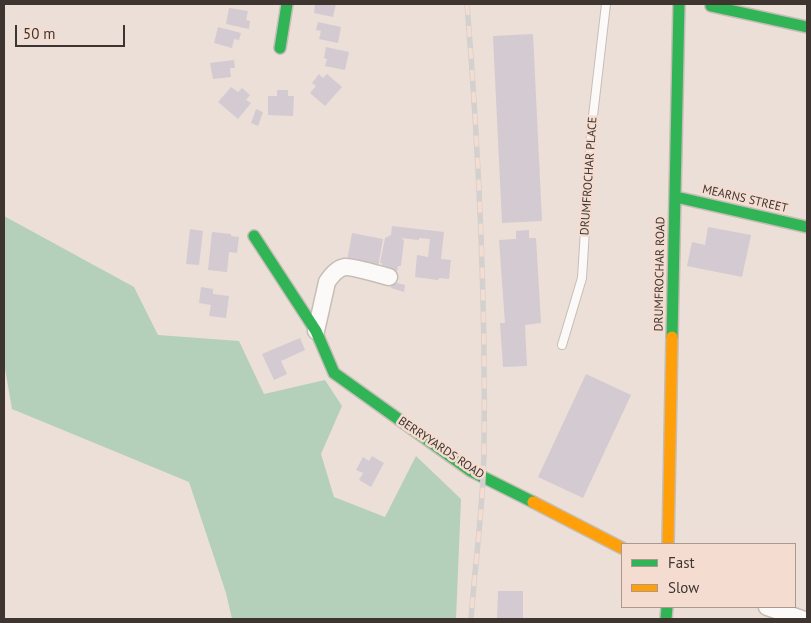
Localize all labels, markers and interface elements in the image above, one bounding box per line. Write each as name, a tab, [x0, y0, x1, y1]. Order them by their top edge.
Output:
scale bar	[18, 15, 128, 47]
text: 50 m	[23, 24, 56, 43]
street label: DRUMFROCHAR PLACE	[578, 116, 600, 236]
street label: MEARNS STREET	[701, 182, 789, 216]
street label: DRUMFROCHAR ROAD	[652, 216, 668, 332]
street label: BERRYYARDS ROAD	[395, 414, 487, 482]
legend	[621, 543, 796, 608]
text: Fast	[668, 553, 695, 572]
text: Slow	[668, 578, 699, 597]

